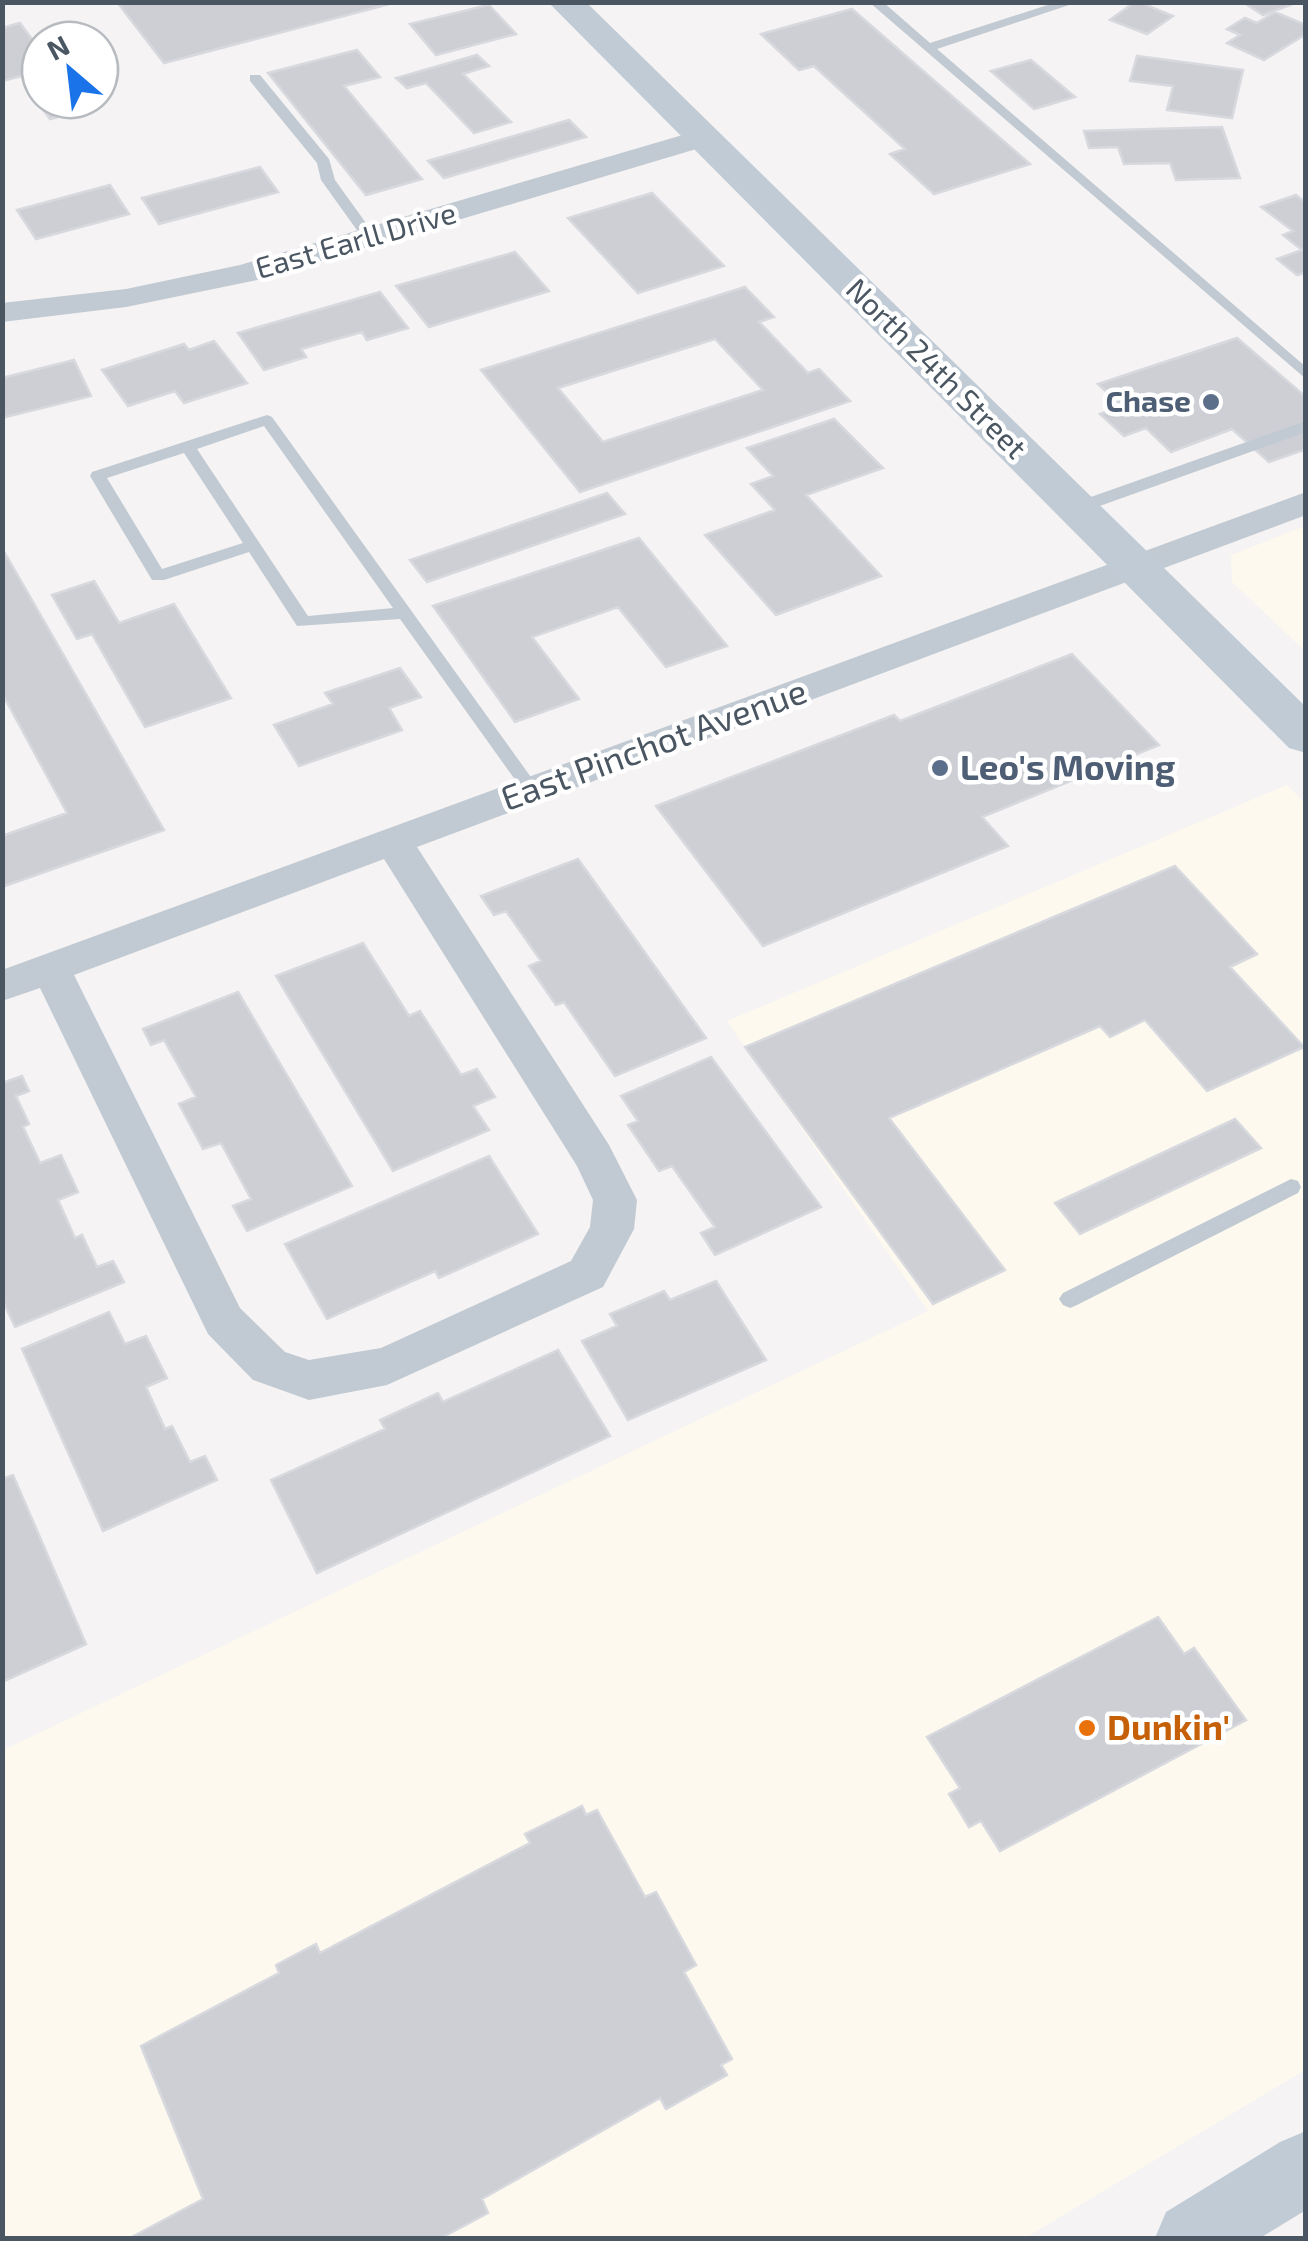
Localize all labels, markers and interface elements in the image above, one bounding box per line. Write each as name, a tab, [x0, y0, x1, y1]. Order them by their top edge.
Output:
north arrow	[20, 20, 120, 120]
text: N	[41, 27, 75, 67]
street label: East Earll Drive	[251, 193, 460, 285]
street label: North 24th Street	[840, 270, 1035, 465]
place label: Chase	[1105, 382, 1191, 418]
marker: Chase	[1200, 391, 1222, 413]
street label: East Pinchot Avenue	[495, 668, 812, 818]
place label: Leo's Moving	[960, 745, 1175, 787]
marker: Leo's Moving	[929, 757, 951, 779]
place label: Dunkin'	[1107, 1705, 1230, 1747]
marker: Dunkin'	[1076, 1717, 1098, 1739]

